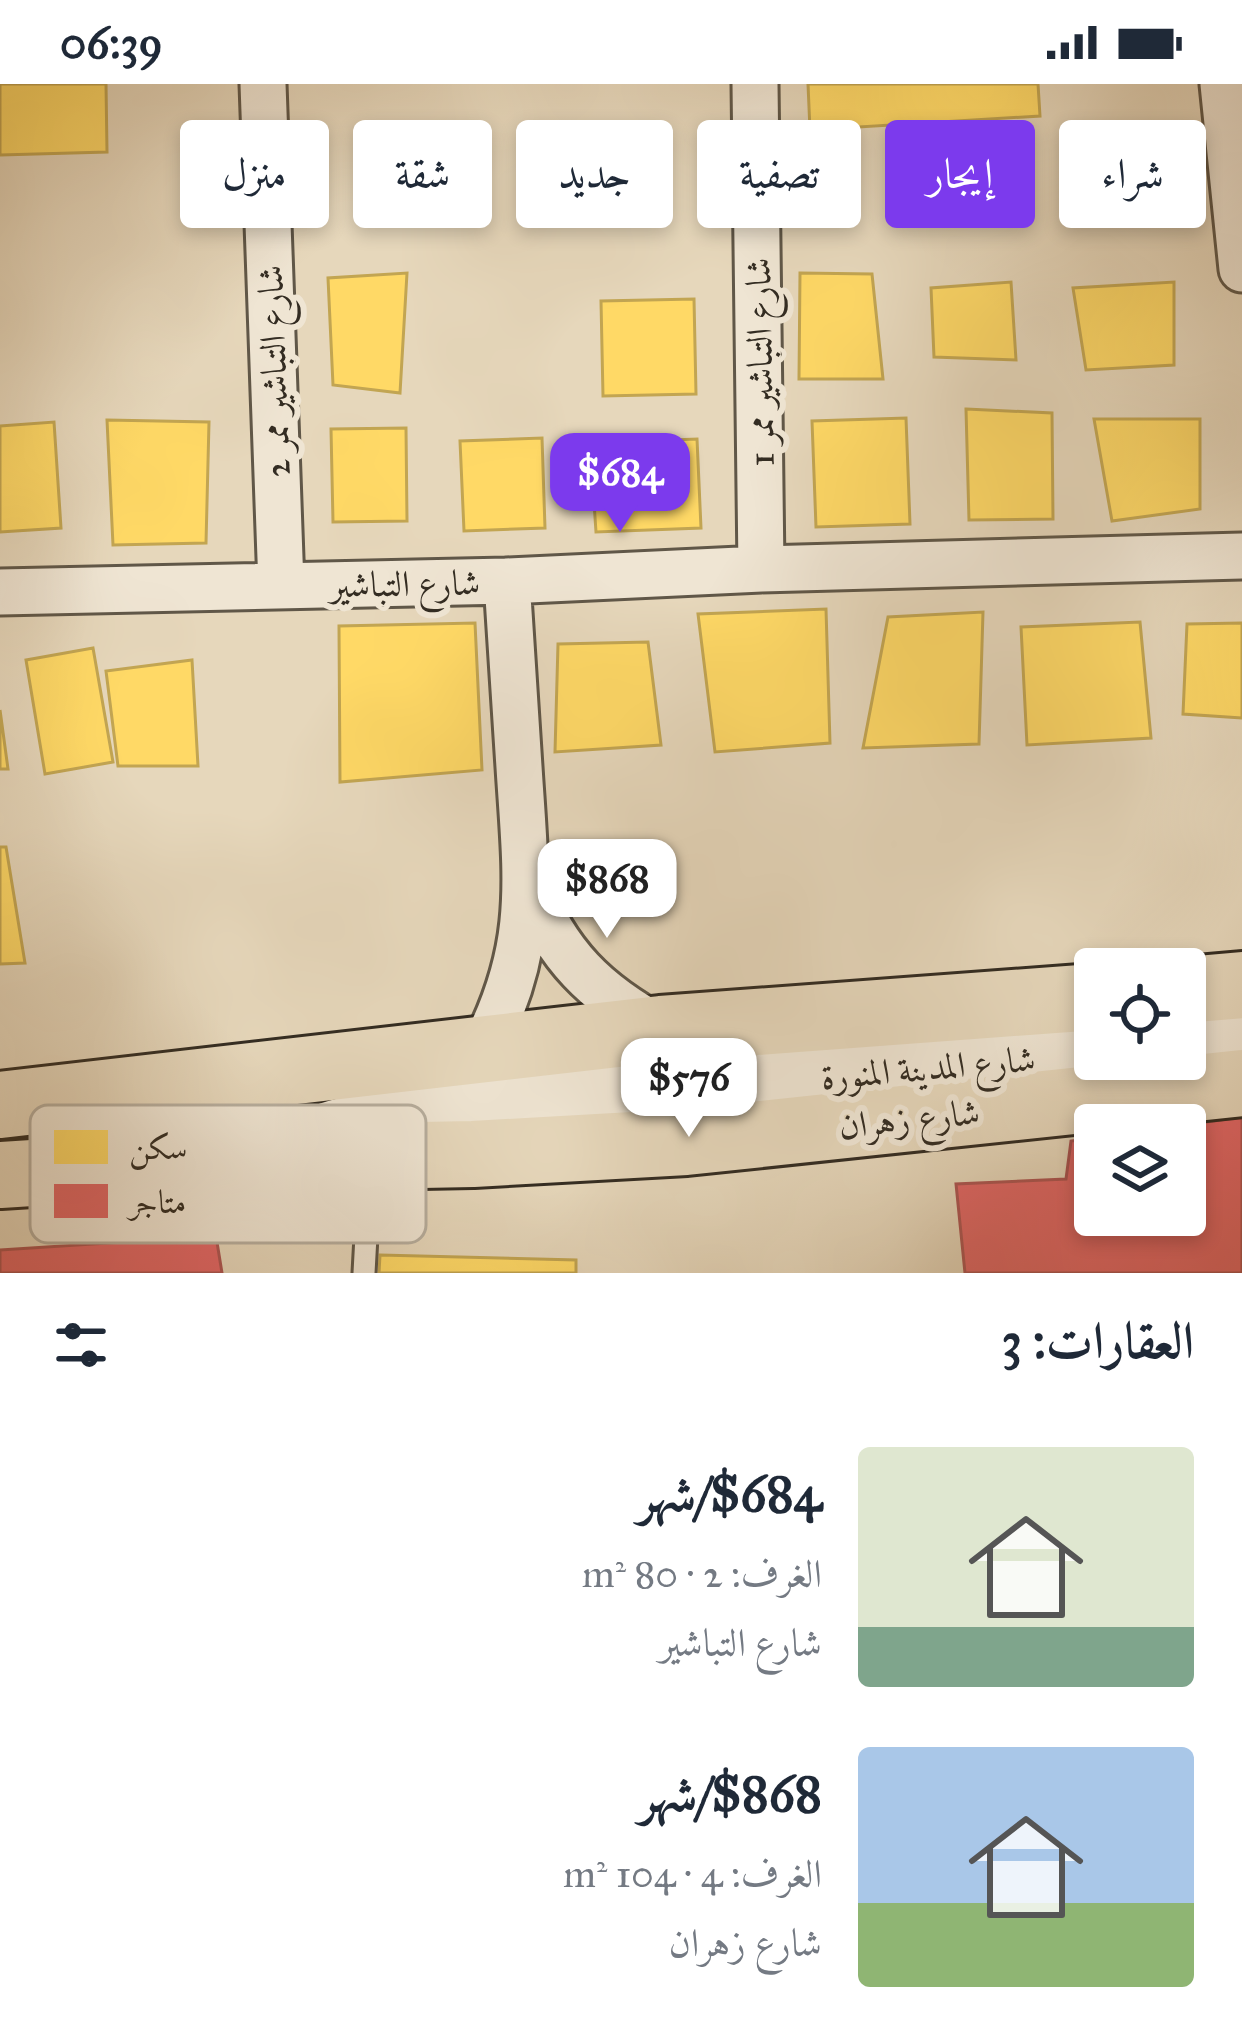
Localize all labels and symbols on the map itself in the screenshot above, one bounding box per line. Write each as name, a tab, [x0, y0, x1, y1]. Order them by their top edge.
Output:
street label: شارع التباشير ممر 1	[736, 257, 792, 467]
street label: شارع التباشير ممر 2	[248, 264, 308, 478]
pin: $684	[549, 433, 691, 535]
street label: شارع التباشير	[325, 561, 481, 615]
pin: $868	[536, 839, 678, 941]
street label: شارع المدينة المنورة	[819, 1037, 1038, 1107]
pin: $576	[618, 1038, 760, 1140]
street label: شارع زهران	[836, 1090, 983, 1156]
legend	[30, 1105, 426, 1243]
text: سكن	[129, 1128, 187, 1170]
text: متاجر	[126, 1182, 186, 1222]

